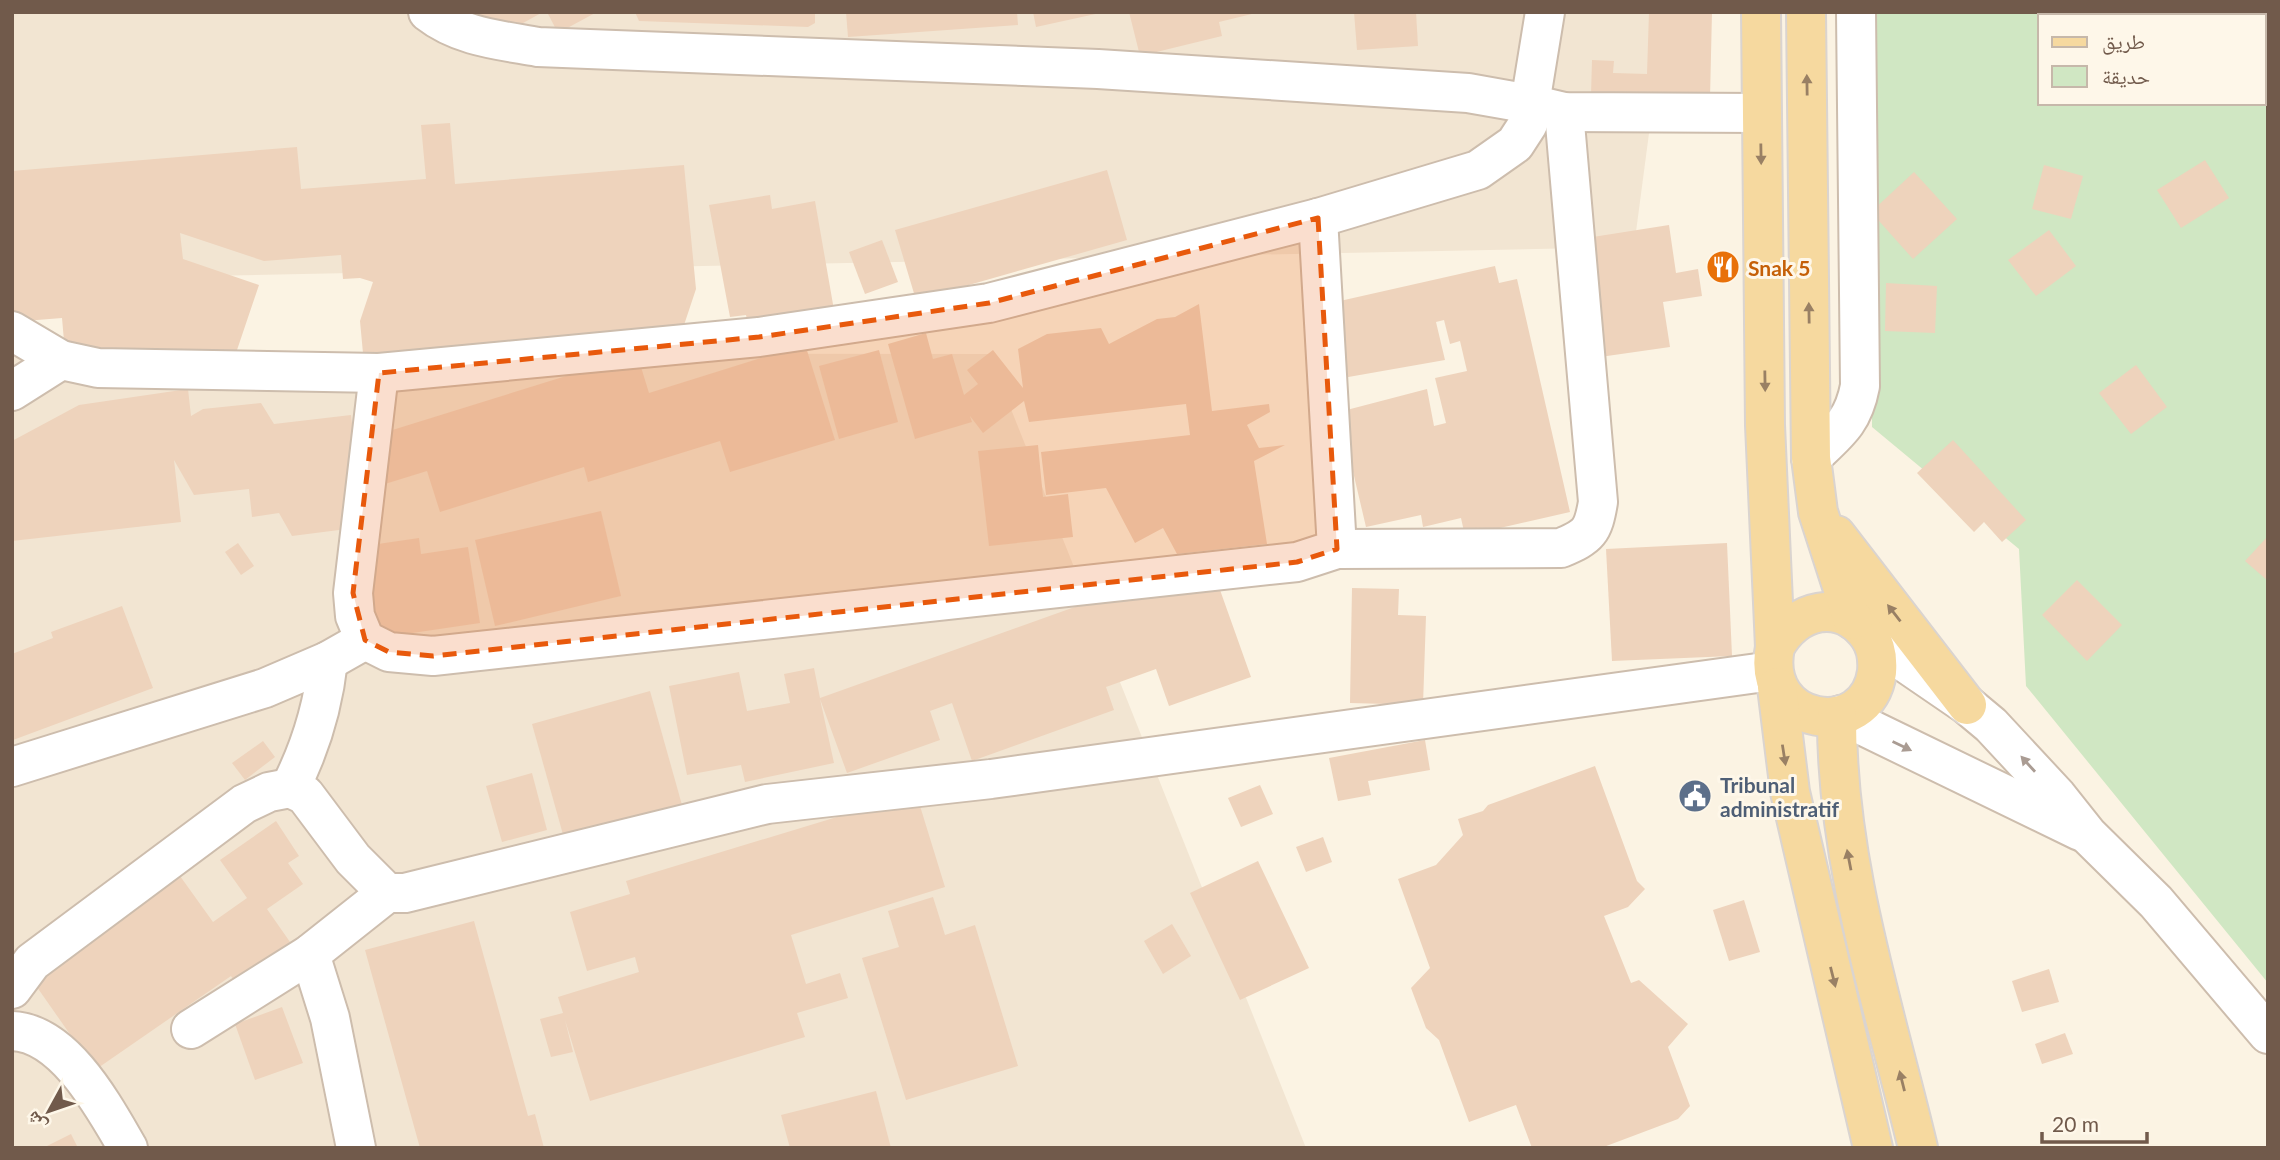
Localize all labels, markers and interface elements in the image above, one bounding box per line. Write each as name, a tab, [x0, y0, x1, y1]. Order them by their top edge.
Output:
legend	[2038, 14, 2266, 105]
text: طريق	[2102, 28, 2145, 55]
text: حديقة	[2102, 63, 2150, 88]
one-way arrow	[1801, 74, 1813, 96]
one-way arrow	[1755, 143, 1767, 165]
restaurant icon: Snak 5	[1704, 248, 1742, 286]
place label: Snak 5	[1748, 255, 1810, 280]
one-way arrow	[1803, 302, 1815, 324]
one-way arrow	[1759, 371, 1770, 393]
one-way arrow	[1888, 604, 1902, 622]
one-way arrow	[1892, 741, 1912, 752]
one-way arrow	[1779, 744, 1790, 766]
one-way arrow	[2020, 755, 2036, 773]
place label: Tribunal administratif	[1720, 772, 1839, 821]
public building icon: Tribunal administratif	[1676, 777, 1714, 815]
one-way arrow	[1843, 849, 1854, 871]
one-way arrow	[1828, 966, 1839, 988]
one-way arrow	[1896, 1070, 1907, 1092]
north arrow	[14, 1076, 84, 1146]
scale bar	[2042, 1100, 2147, 1144]
text: ش	[20, 1106, 52, 1137]
text: 20 m	[2052, 1111, 2099, 1136]

